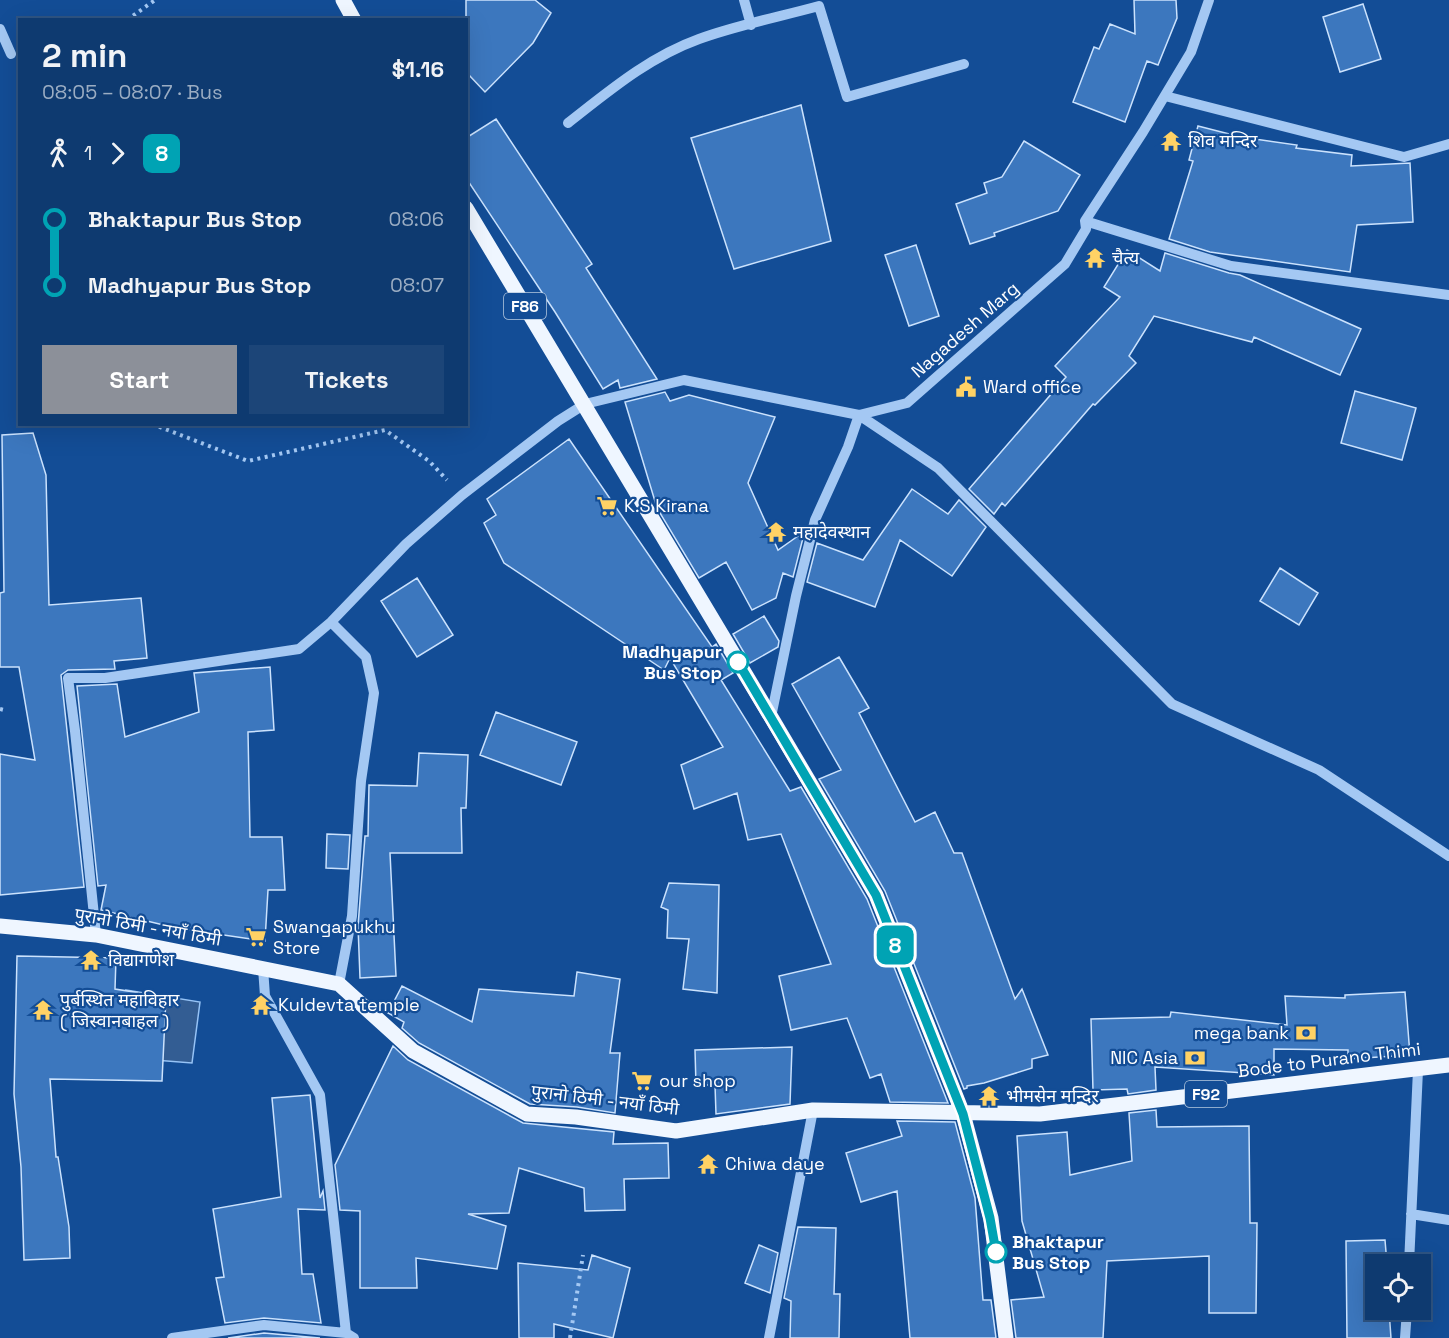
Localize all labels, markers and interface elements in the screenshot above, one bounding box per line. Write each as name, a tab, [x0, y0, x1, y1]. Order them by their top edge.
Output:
text: 2 min	[42, 35, 127, 77]
text: $1.16	[392, 55, 444, 83]
text: 08:05 – 08:07 · Bus	[42, 79, 223, 105]
temple icon: शिव मन्दिर	[1159, 129, 1183, 153]
place label: शिव मन्दिर	[1188, 129, 1258, 152]
icon: walk	[42, 137, 75, 170]
icon: forward	[101, 137, 134, 170]
text: 1	[84, 140, 92, 166]
text: 8	[155, 140, 168, 167]
text: Bhaktapur Bus Stop	[88, 205, 302, 233]
text: 08:06	[389, 206, 444, 232]
temple icon: चैत्य	[1083, 246, 1107, 270]
place label: चैत्य	[1112, 246, 1140, 269]
text: Madhyapur Bus Stop	[88, 271, 311, 299]
text: 08:07	[390, 272, 444, 298]
street label: Nagadesh Marg	[906, 277, 1023, 383]
road number: F86	[504, 293, 546, 319]
button: Start	[42, 345, 237, 414]
button: Tickets	[249, 345, 444, 414]
public building icon: Ward office	[954, 375, 978, 399]
place label: Ward office	[983, 375, 1082, 398]
supermarket icon: K.S Kirana	[595, 494, 619, 518]
place label: K.S Kirana	[624, 494, 709, 517]
temple icon: महादेवस्थान	[764, 520, 788, 544]
place label: महादेवस्थान	[793, 520, 871, 543]
place label: Madhyapur Bus Stop	[622, 640, 722, 684]
marker: Madhyapur Bus Stop	[727, 651, 749, 673]
street label: पुरानो ठिमी - नयाँ ठिमी	[73, 902, 224, 952]
place label: Swangapukhu Store	[273, 915, 396, 959]
supermarket icon: Swangapukhu Store	[244, 925, 268, 949]
line badge: 8	[876, 926, 914, 964]
text: 8	[889, 932, 901, 959]
temple icon: विद्यागणेश	[79, 948, 103, 972]
place label: विद्यागणेश	[108, 948, 175, 971]
place label: पुर्बस्थित महाविहार ( जिस्वानबाहल )	[60, 988, 180, 1032]
temple icon: Kuldevta temple	[249, 993, 273, 1017]
place label: Kuldevta temple	[278, 993, 420, 1016]
temple icon: पुर्बस्थित महाविहार ( जिस्वानबाहल )	[31, 998, 55, 1022]
place label: mega bank	[1194, 1021, 1289, 1044]
bank icon: mega bank	[1294, 1021, 1318, 1045]
street label: Bode to Purano Thimi	[1236, 1037, 1422, 1082]
place label: NIC Asia	[1110, 1046, 1178, 1069]
bank icon: NIC Asia	[1183, 1046, 1207, 1070]
supermarket icon: our shop	[630, 1069, 654, 1093]
place label: our shop	[659, 1069, 736, 1092]
street label: पुरानो ठिमी - नयाँ ठिमी	[530, 1079, 681, 1121]
road number: F92	[1185, 1081, 1227, 1107]
temple icon: भीमसेन मन्दिर	[977, 1084, 1001, 1108]
place label: भीमसेन मन्दिर	[1006, 1084, 1099, 1107]
temple icon: Chiwa daye	[696, 1152, 720, 1176]
place label: Chiwa daye	[725, 1152, 825, 1175]
place label: Bhaktapur Bus Stop	[1012, 1230, 1104, 1274]
marker: Bhaktapur Bus Stop	[985, 1241, 1007, 1263]
map controls	[1365, 1254, 1431, 1320]
button: locate	[1365, 1254, 1431, 1320]

